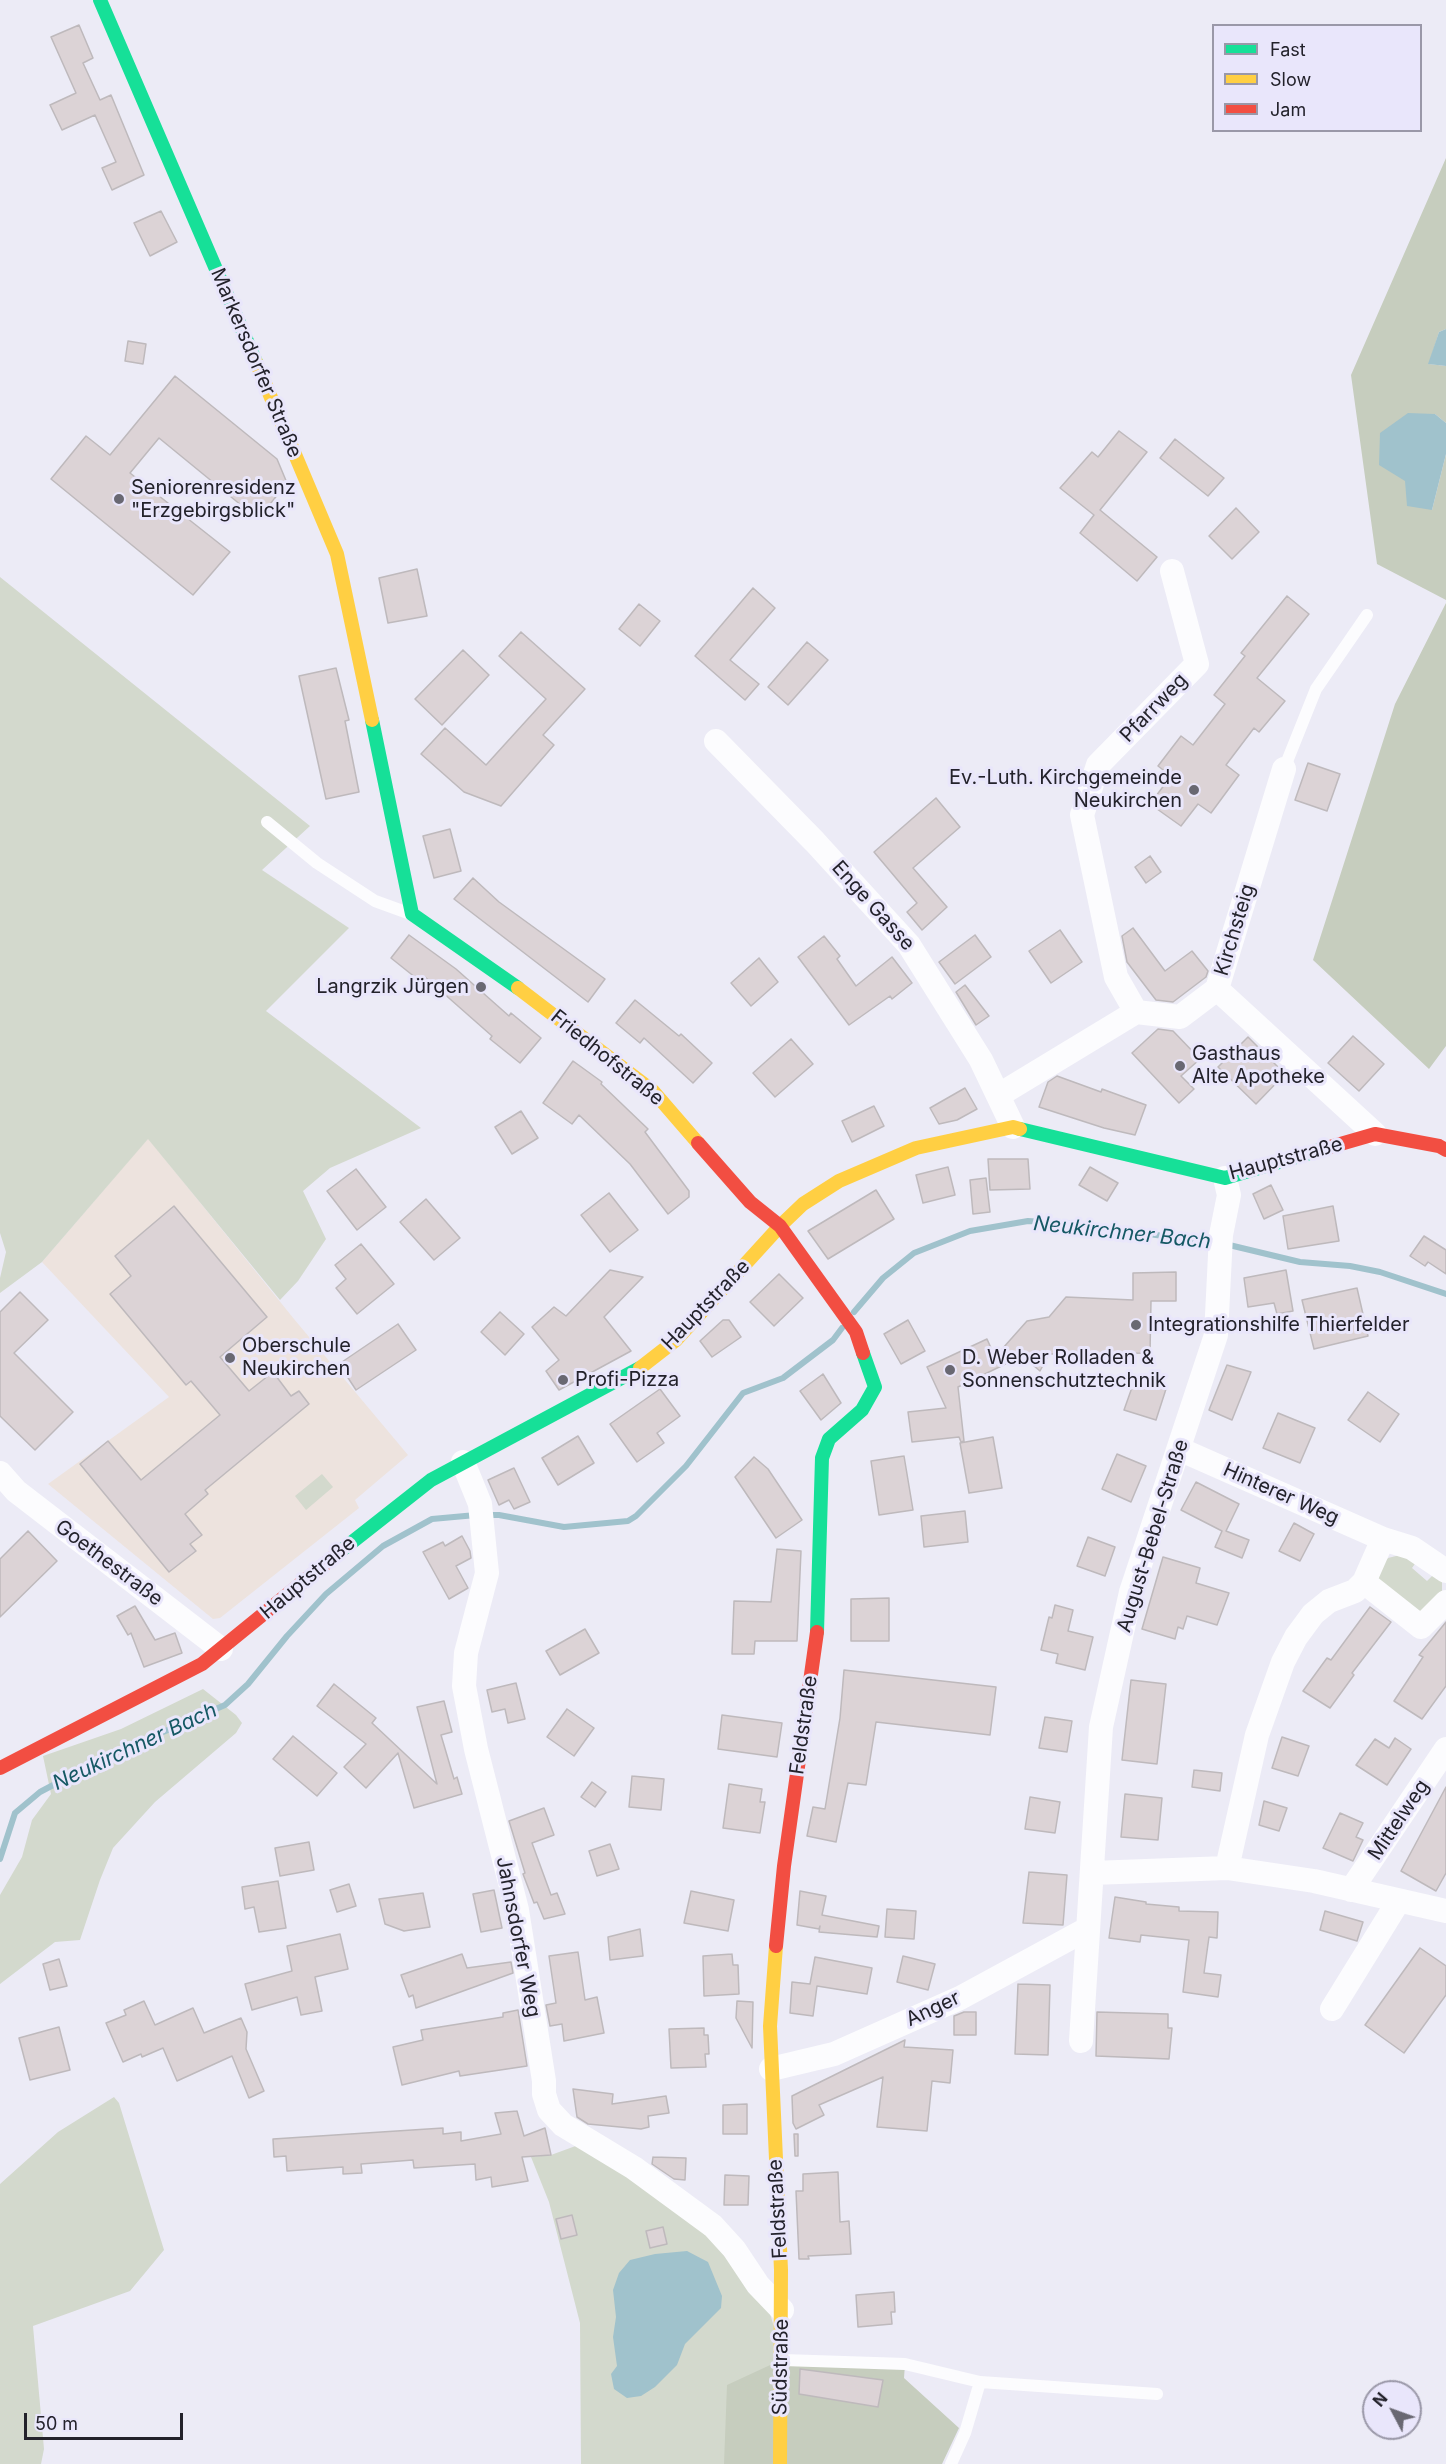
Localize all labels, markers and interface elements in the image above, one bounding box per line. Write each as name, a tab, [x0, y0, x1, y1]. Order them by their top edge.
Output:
legend	[1212, 24, 1422, 132]
text: Fast	[1270, 39, 1306, 60]
text: Slow	[1270, 69, 1311, 90]
text: Jam	[1270, 99, 1306, 120]
street label: Markersdorfer Straße	[205, 265, 307, 461]
place label: Seniorenresidenz "Erzgebirgsblick"	[131, 476, 296, 523]
marker: Seniorenresidenz "Erzgebirgsblick"	[112, 492, 126, 506]
street label: Pfarrweg	[1115, 669, 1193, 747]
place label: Ev.-Luth. Kirchgemeinde Neukirchen	[949, 766, 1182, 813]
marker: Ev.-Luth. Kirchgemeinde Neukirchen	[1187, 783, 1201, 797]
street label: Enge Gasse	[827, 856, 919, 956]
street label: Kirchsteig	[1210, 881, 1260, 979]
place label: Langrzik Jürgen	[316, 975, 469, 999]
marker: Langrzik Jürgen	[474, 980, 488, 994]
street label: Friedhofstraße	[546, 1005, 668, 1111]
place label: Gasthaus Alte Apotheke	[1192, 1042, 1325, 1089]
marker: Gasthaus Alte Apotheke	[1173, 1059, 1187, 1073]
street label: Hauptstraße	[1227, 1132, 1345, 1186]
water label: Neukirchner Bach	[1032, 1211, 1212, 1255]
street label: Hauptstraße	[657, 1255, 755, 1355]
place label: Integrationshilfe Thierfelder	[1148, 1313, 1409, 1337]
marker: Integrationshilfe Thierfelder	[1129, 1318, 1143, 1332]
place label: Oberschule Neukirchen	[242, 1334, 351, 1381]
place label: D. Weber Rolladen & Sonnenschutztechnik	[962, 1346, 1166, 1393]
marker: Oberschule Neukirchen	[223, 1351, 237, 1365]
marker: D. Weber Rolladen & Sonnenschutztechnik	[943, 1363, 957, 1377]
place label: Profi-Pizza	[575, 1368, 679, 1392]
marker: Profi-Pizza	[556, 1373, 570, 1387]
street label: August-Bebel-Straße	[1112, 1437, 1194, 1635]
street label: Hinterer Weg	[1219, 1458, 1343, 1530]
street label: Goethestraße	[50, 1515, 168, 1611]
street label: Hauptstraße	[256, 1531, 360, 1625]
street label: Feldstraße	[785, 1674, 823, 1776]
water label: Neukirchner Bach	[49, 1698, 221, 1796]
street label: Mittelweg	[1363, 1775, 1435, 1865]
street label: Jahnsdorfer Weg	[491, 1855, 545, 2019]
street label: Anger	[902, 1986, 964, 2032]
street label: Feldstraße	[763, 2159, 793, 2259]
street label: Südstraße	[768, 2318, 794, 2416]
north arrow	[1362, 2380, 1422, 2440]
text: N	[1368, 2388, 1391, 2411]
scale bar	[27, 2401, 186, 2439]
text: 50 m	[35, 2413, 78, 2434]

